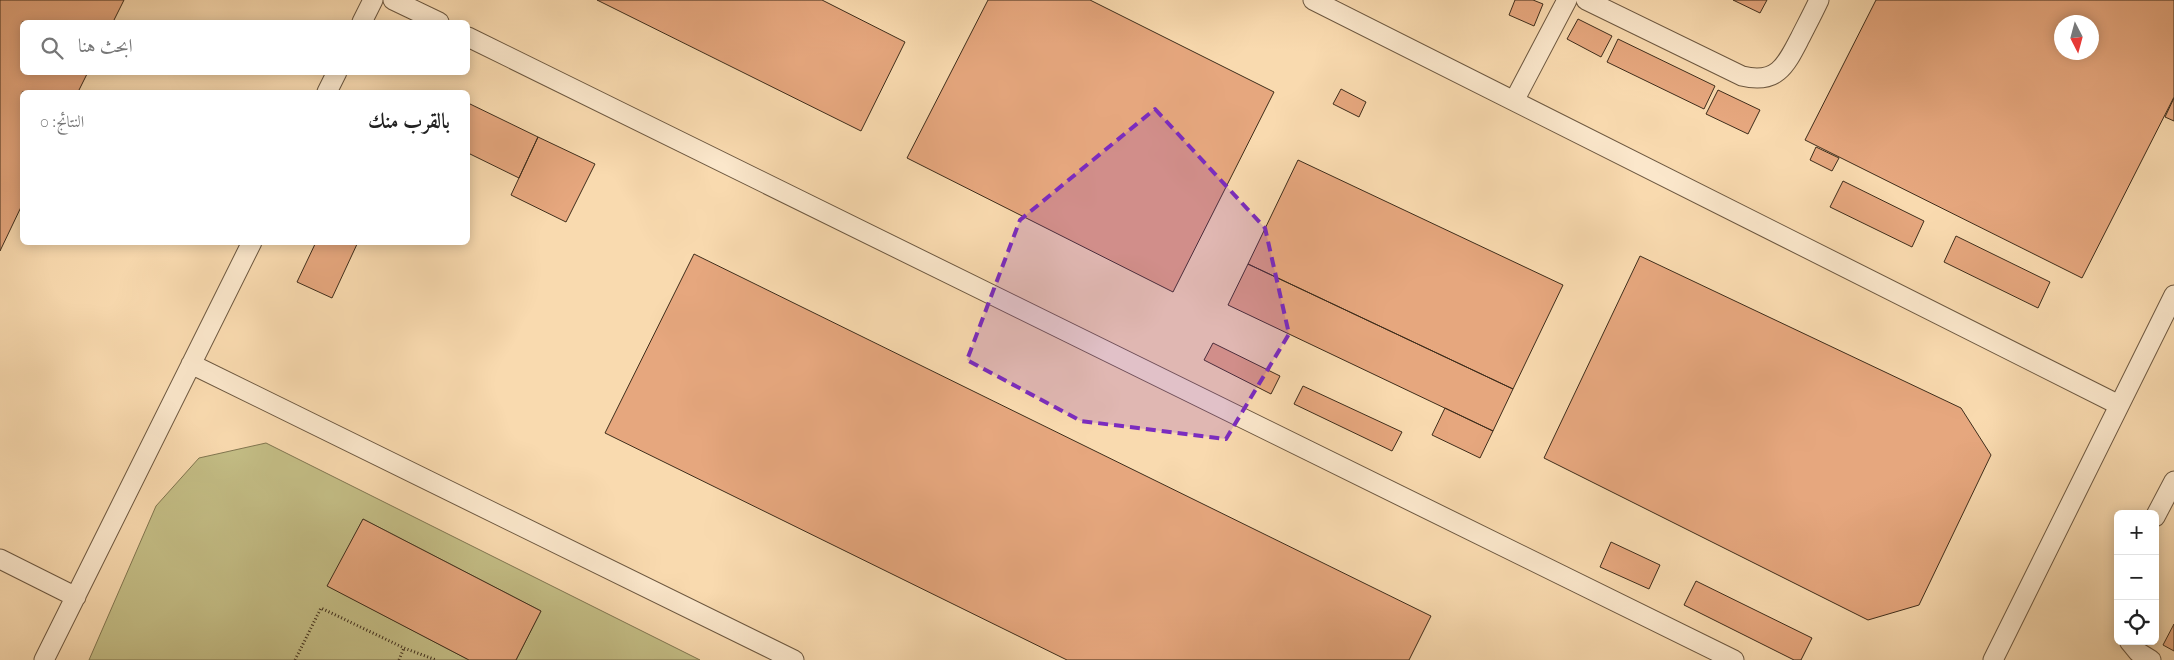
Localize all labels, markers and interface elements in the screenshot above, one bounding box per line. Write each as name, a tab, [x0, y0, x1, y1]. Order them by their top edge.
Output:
north arrow	[2054, 15, 2099, 60]
search box	[20, 20, 470, 75]
icon: search	[38, 34, 66, 62]
text: ابحث هنا	[78, 35, 133, 57]
text: بالقرب منك	[368, 109, 450, 133]
text: النتائج: 0	[40, 112, 84, 131]
map controls	[2114, 510, 2159, 645]
button: +	[2114, 510, 2159, 555]
button: −	[2114, 555, 2159, 600]
button: locate	[2114, 600, 2159, 645]

